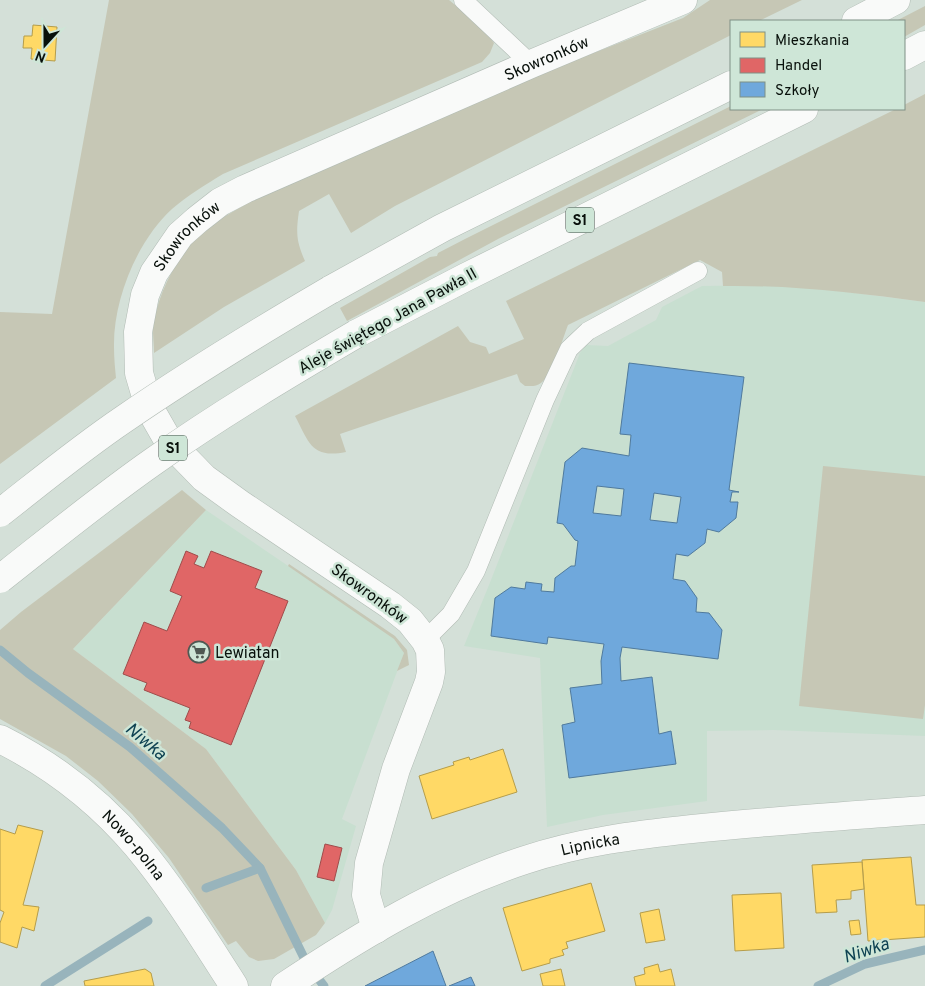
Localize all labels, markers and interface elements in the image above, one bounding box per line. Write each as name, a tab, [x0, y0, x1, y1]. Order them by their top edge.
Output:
north arrow	[20, 20, 70, 70]
legend	[730, 20, 905, 110]
text: Mieszkania	[775, 32, 849, 51]
street label: Skowronków	[502, 33, 592, 86]
text: N	[33, 46, 49, 65]
text: Handel	[775, 57, 822, 76]
text: Szkoły	[775, 82, 819, 101]
street label: Skowronków	[150, 198, 225, 276]
road number: S1	[566, 208, 594, 232]
street label: Aleje świętego Jana Pawła II	[295, 264, 481, 379]
road number: S1	[159, 436, 187, 460]
street label: Skowronków	[327, 560, 411, 629]
supermarket icon: Lewiatan	[187, 640, 211, 664]
place label: Lewiatan	[215, 644, 280, 664]
water label: Niwka	[120, 718, 171, 766]
street label: Nowo-polna	[97, 807, 168, 885]
street label: Lipnicka	[559, 830, 621, 861]
water label: Niwka	[841, 933, 893, 970]

